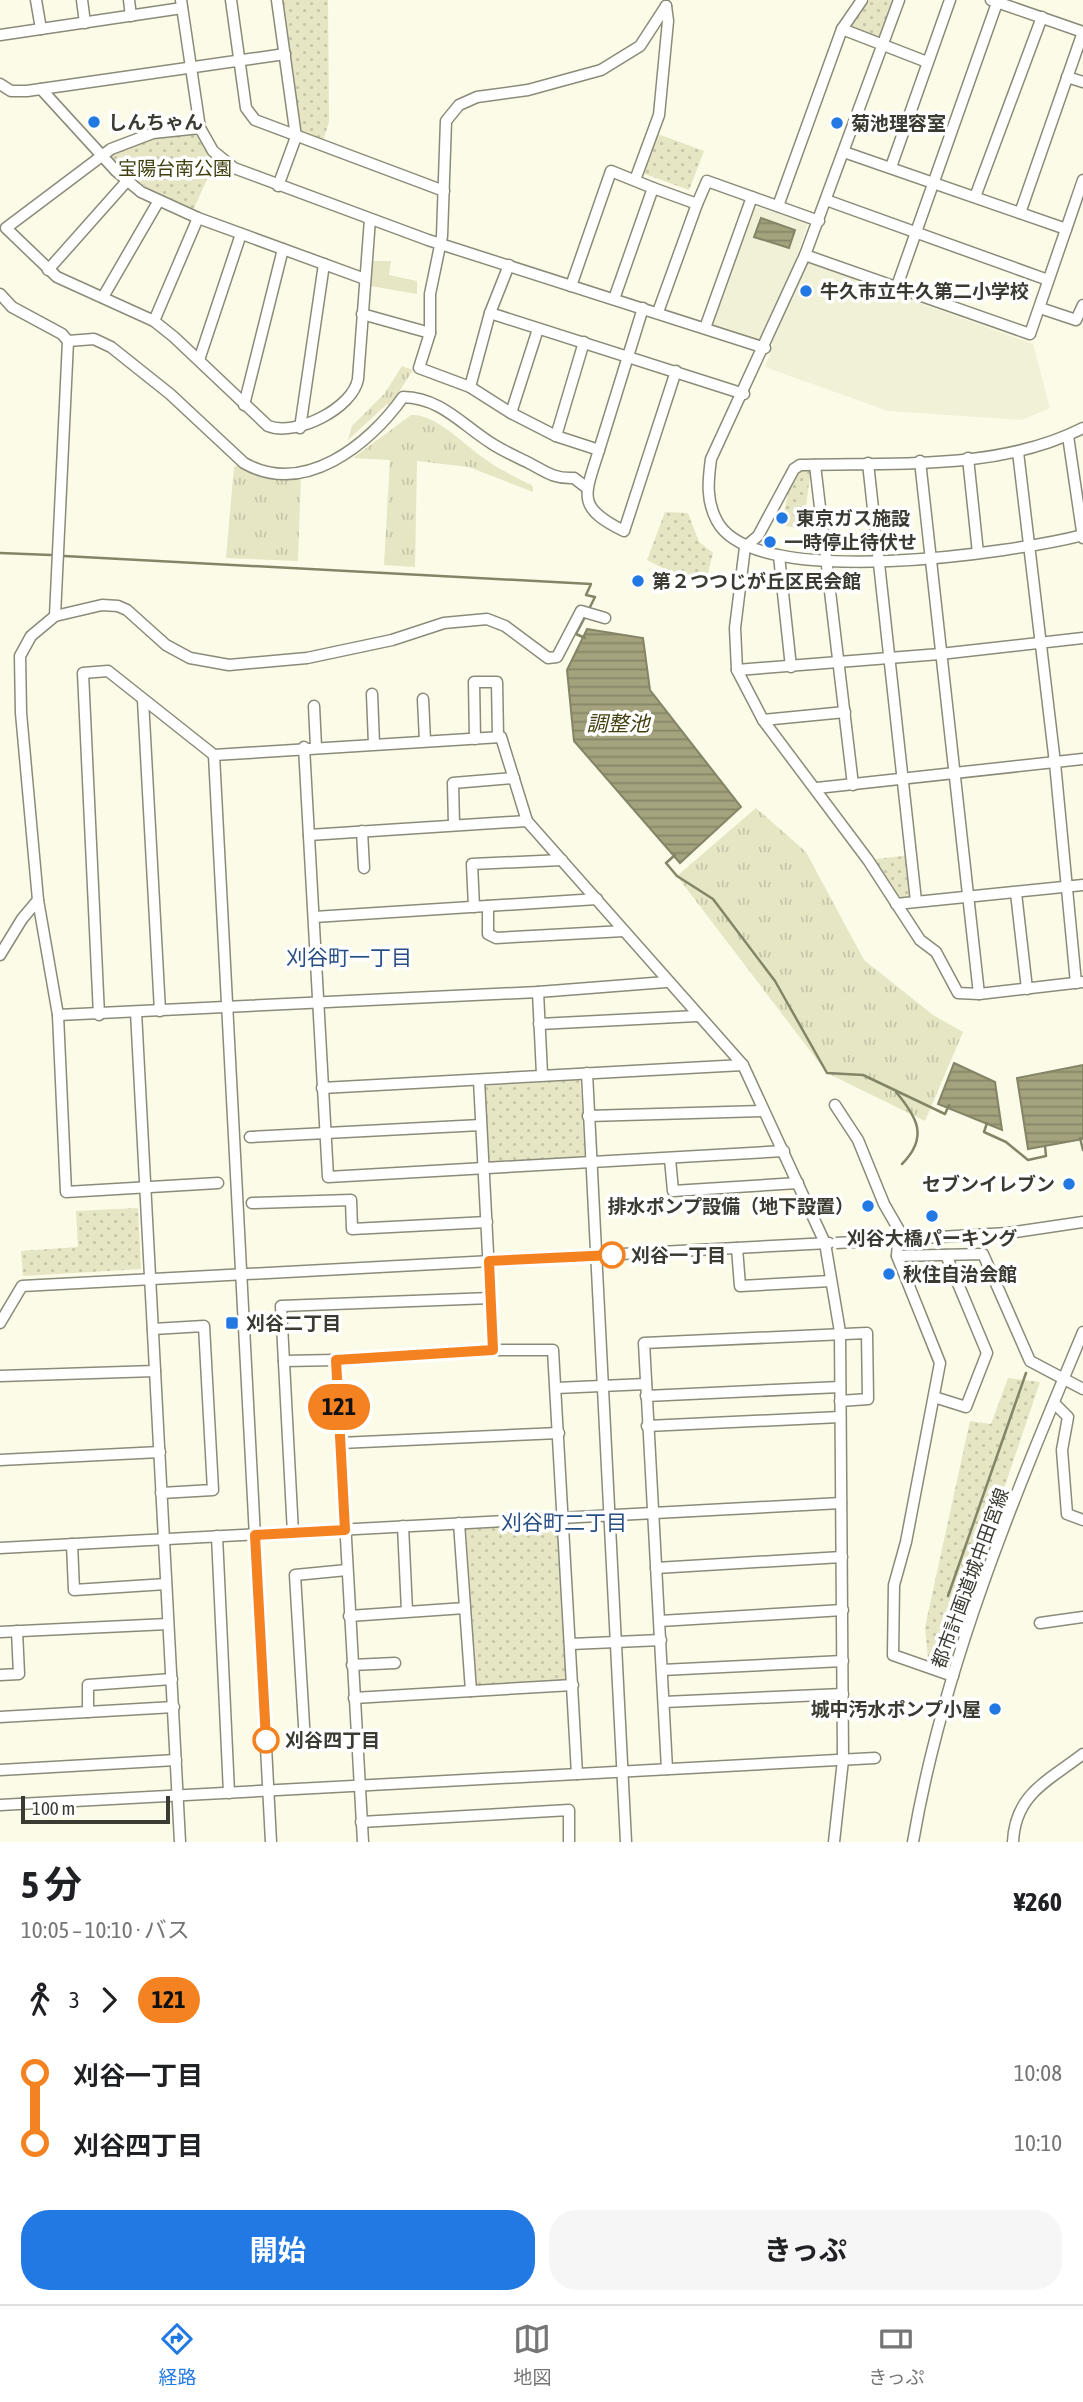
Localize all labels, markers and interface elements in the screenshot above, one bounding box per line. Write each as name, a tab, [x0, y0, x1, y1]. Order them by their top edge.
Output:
place label: しんちゃん	[108, 111, 203, 133]
place label: 菊池理容室	[851, 112, 946, 134]
marker: しんちゃん	[86, 114, 102, 130]
marker: 菊池理容室	[829, 115, 845, 131]
park label: 宝陽台南公園	[118, 157, 232, 179]
place label: 牛久市立牛久第二小学校	[820, 280, 1029, 302]
marker: 牛久市立牛久第二小学校	[798, 283, 814, 299]
place label: 東京ガス施設	[796, 507, 910, 529]
marker: 東京ガス施設	[774, 510, 790, 526]
place label: 一時停止待伏せ	[784, 531, 917, 553]
marker: 一時停止待伏せ	[762, 534, 778, 550]
place label: 第２つつじが丘区民会館	[652, 570, 861, 592]
marker: 第２つつじが丘区民会館	[630, 573, 646, 589]
water label: 調整池	[587, 711, 651, 735]
district label: 刈谷町一丁目	[286, 945, 412, 969]
place label: セブンイレブン	[922, 1173, 1055, 1195]
marker: セブンイレブン	[1061, 1176, 1077, 1192]
place label: 排水ポンプ設備（地下設置）	[608, 1195, 854, 1217]
marker: 排水ポンプ設備（地下設置）	[860, 1198, 876, 1214]
marker: 刈谷大橋パーキング	[924, 1208, 940, 1224]
place label: 刈谷大橋パーキング	[847, 1227, 1017, 1249]
marker: 刈谷一丁目	[599, 1242, 625, 1268]
place label: 刈谷一丁目	[631, 1244, 726, 1266]
place label: 秋住自治会館	[903, 1263, 1017, 1285]
marker: 秋住自治会館	[881, 1266, 897, 1282]
place label: 刈谷二丁目	[246, 1312, 341, 1334]
marker: 刈谷二丁目	[224, 1315, 240, 1331]
line badge: 121	[299, 1384, 379, 1430]
text: 121	[322, 1393, 356, 1420]
street label: 都市計画道城中田宮線	[927, 1485, 1013, 1671]
district label: 刈谷町二丁目	[501, 1510, 627, 1534]
place label: 城中汚水ポンプ小屋	[811, 1698, 981, 1720]
marker: 城中汚水ポンプ小屋	[987, 1701, 1003, 1717]
marker: 刈谷四丁目	[253, 1727, 279, 1753]
place label: 刈谷四丁目	[285, 1729, 380, 1751]
scale bar	[21, 1793, 170, 1825]
text: 100 m	[32, 1797, 75, 1819]
text: 5 分	[21, 1863, 82, 1906]
text: ¥260	[1014, 1887, 1062, 1917]
text: 10:05 – 10:10 · バス	[21, 1917, 190, 1943]
icon: walk	[21, 1981, 59, 2019]
icon: forward	[90, 1981, 128, 2019]
text: 121	[152, 1986, 186, 2013]
text: 3	[69, 1987, 80, 2013]
text: 10:08	[1014, 2060, 1062, 2086]
text: 刈谷一丁目	[73, 2061, 203, 2091]
text: 10:10	[1014, 2130, 1062, 2156]
text: 刈谷四丁目	[73, 2131, 203, 2161]
button: 開始	[21, 2210, 535, 2290]
button: きっぷ	[549, 2210, 1062, 2290]
tab: 経路	[158, 2320, 196, 2389]
tab: 地図	[513, 2320, 551, 2389]
tab: きっぷ	[868, 2320, 925, 2389]

